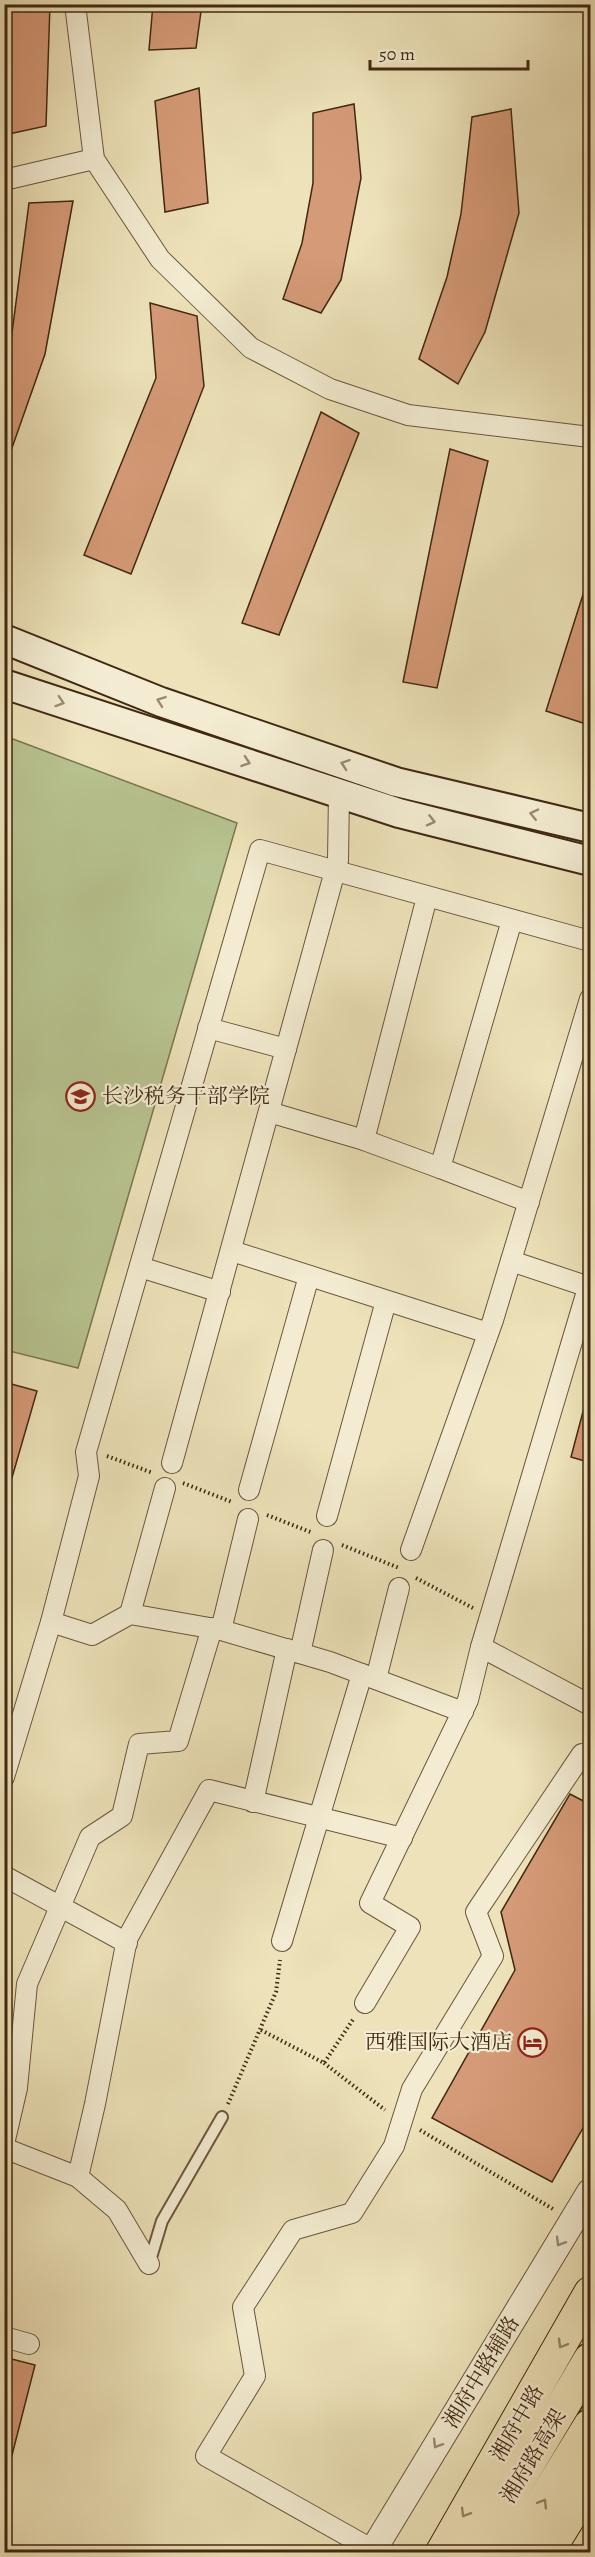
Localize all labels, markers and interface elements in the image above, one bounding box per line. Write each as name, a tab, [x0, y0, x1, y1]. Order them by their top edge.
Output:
scale bar	[370, 33, 528, 71]
text: 50 m	[379, 42, 415, 66]
one-way arrow	[54, 694, 65, 707]
one-way arrow	[156, 696, 167, 709]
one-way arrow	[240, 755, 251, 767]
one-way arrow	[340, 759, 351, 772]
one-way arrow	[529, 809, 539, 822]
one-way arrow	[426, 814, 436, 827]
school or university icon: 长沙税务干部学院	[65, 1080, 97, 1112]
place label: 长沙税务干部学院	[102, 1082, 270, 1110]
hotel icon: 西雅国际大酒店	[517, 2026, 549, 2058]
place label: 西雅国际大酒店	[365, 2028, 512, 2056]
one-way arrow	[556, 2236, 568, 2246]
street label: 湘府中路辅路	[438, 2312, 524, 2432]
one-way arrow	[557, 2337, 569, 2348]
street label: 湘府中路	[485, 2380, 549, 2466]
street label: 湘府路高架	[494, 2404, 572, 2508]
one-way arrow	[433, 2438, 445, 2448]
one-way arrow	[536, 2499, 548, 2509]
one-way arrow	[461, 2507, 473, 2517]

